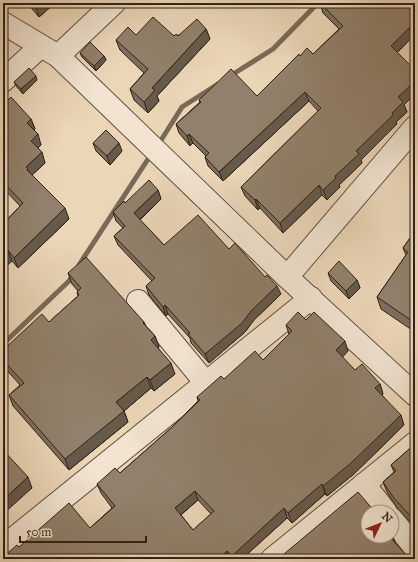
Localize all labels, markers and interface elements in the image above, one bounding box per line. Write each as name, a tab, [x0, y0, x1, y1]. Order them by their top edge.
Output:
north arrow	[360, 504, 400, 544]
text: N	[379, 510, 395, 526]
scale bar	[20, 518, 146, 544]
text: 50 m	[26, 525, 51, 539]

